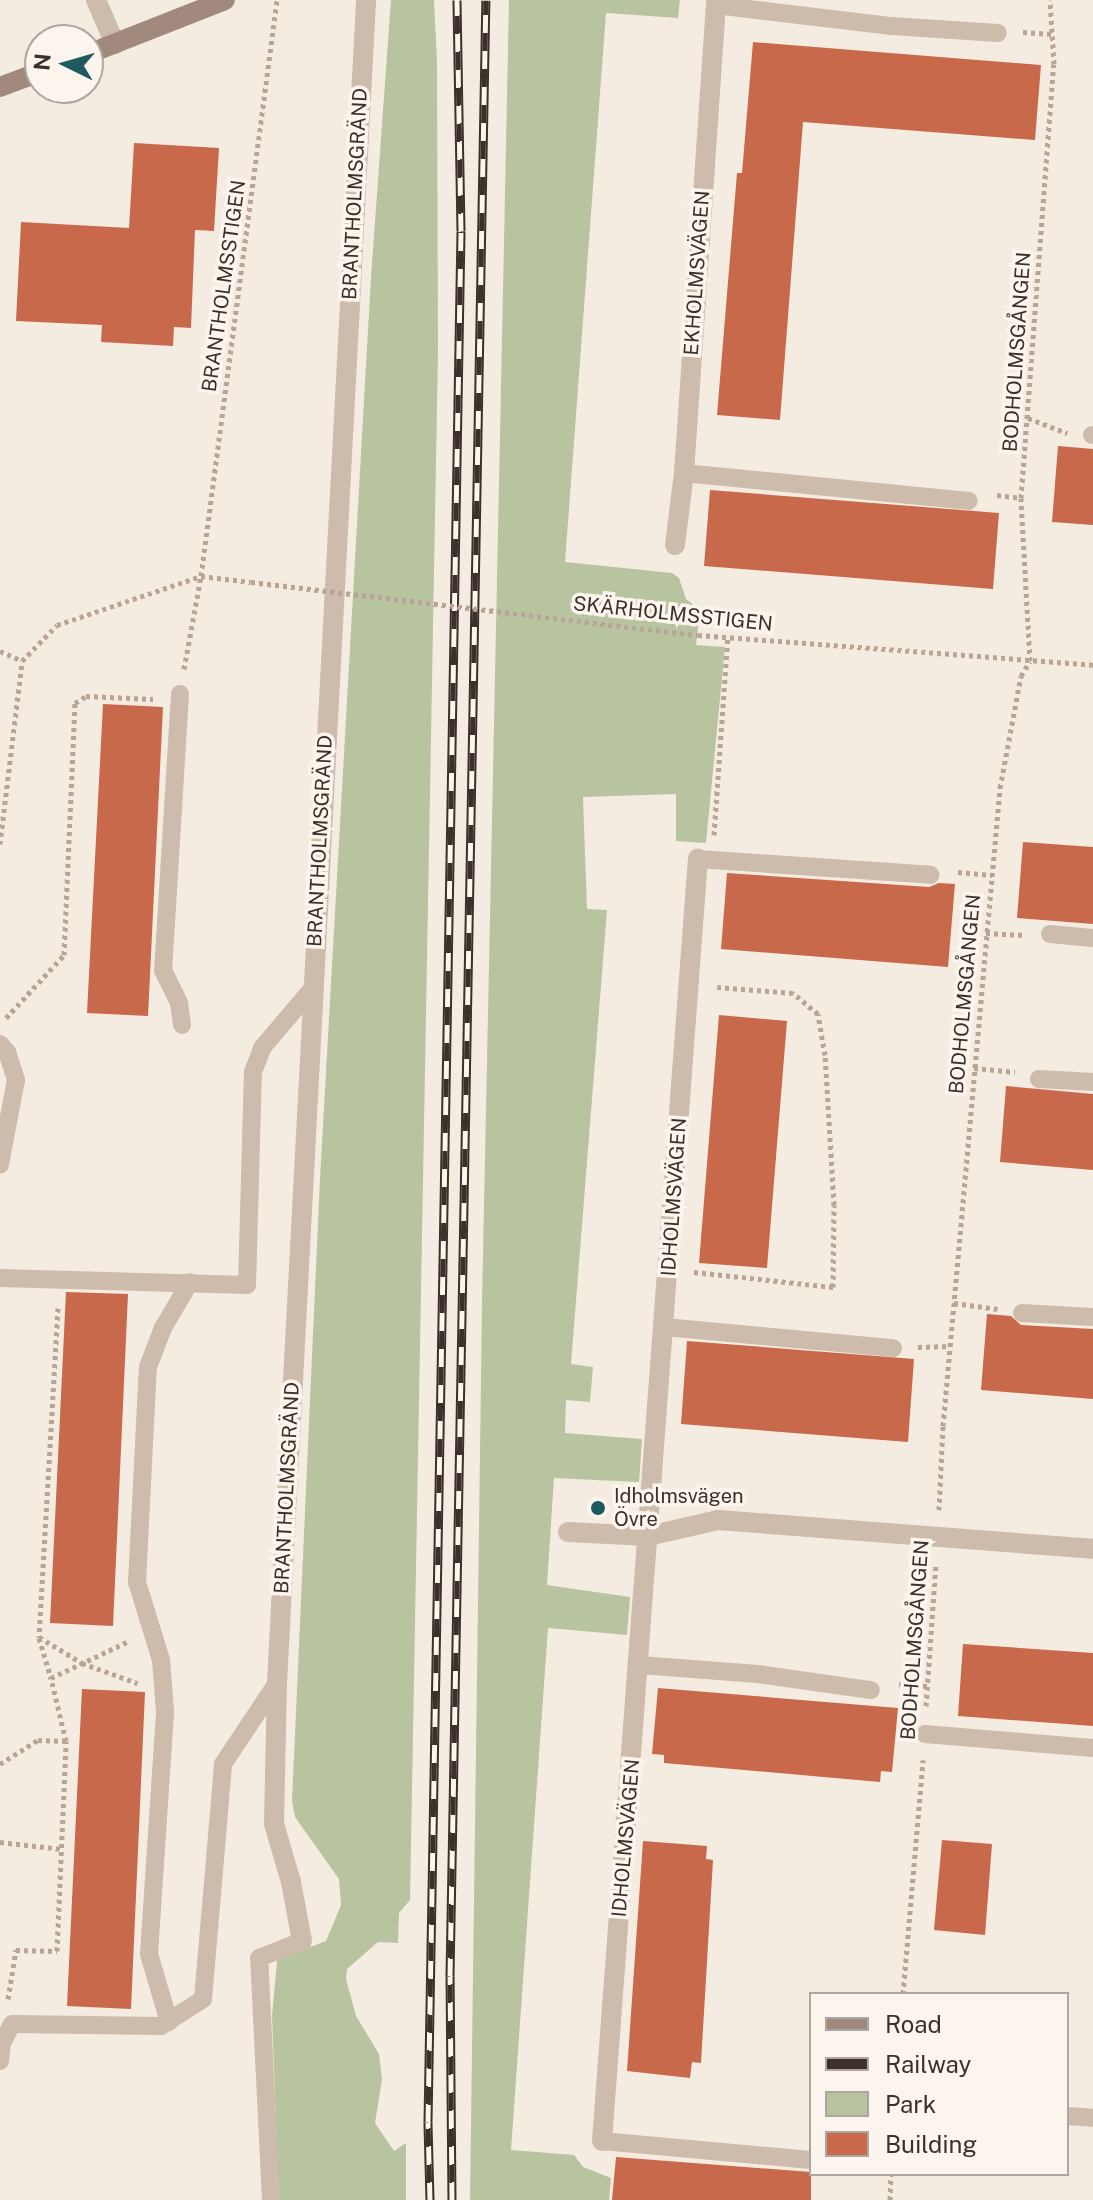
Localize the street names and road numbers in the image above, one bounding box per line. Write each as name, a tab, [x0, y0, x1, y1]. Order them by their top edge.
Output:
street label: BRANTHOLMSGRÄND	[337, 87, 373, 301]
street label: BRANTHOLMSSTIGEN	[197, 178, 251, 394]
street label: EKHOLMSVÄGEN	[679, 190, 715, 356]
street label: BODHOLMSGÅNGEN	[998, 251, 1036, 453]
street label: SKÄRHOLMSSTIGEN	[572, 592, 774, 636]
street label: BRANTHOLMSGRÄND	[302, 734, 338, 948]
street label: BODHOLMSGÅNGEN	[944, 893, 986, 1095]
street label: IDHOLMSVÄGEN	[656, 1117, 692, 1277]
street label: BRANTHOLMSGRÄND	[269, 1381, 305, 1595]
street label: BODHOLMSGÅNGEN	[896, 1539, 934, 1741]
street label: IDHOLMSVÄGEN	[607, 1758, 645, 1918]

